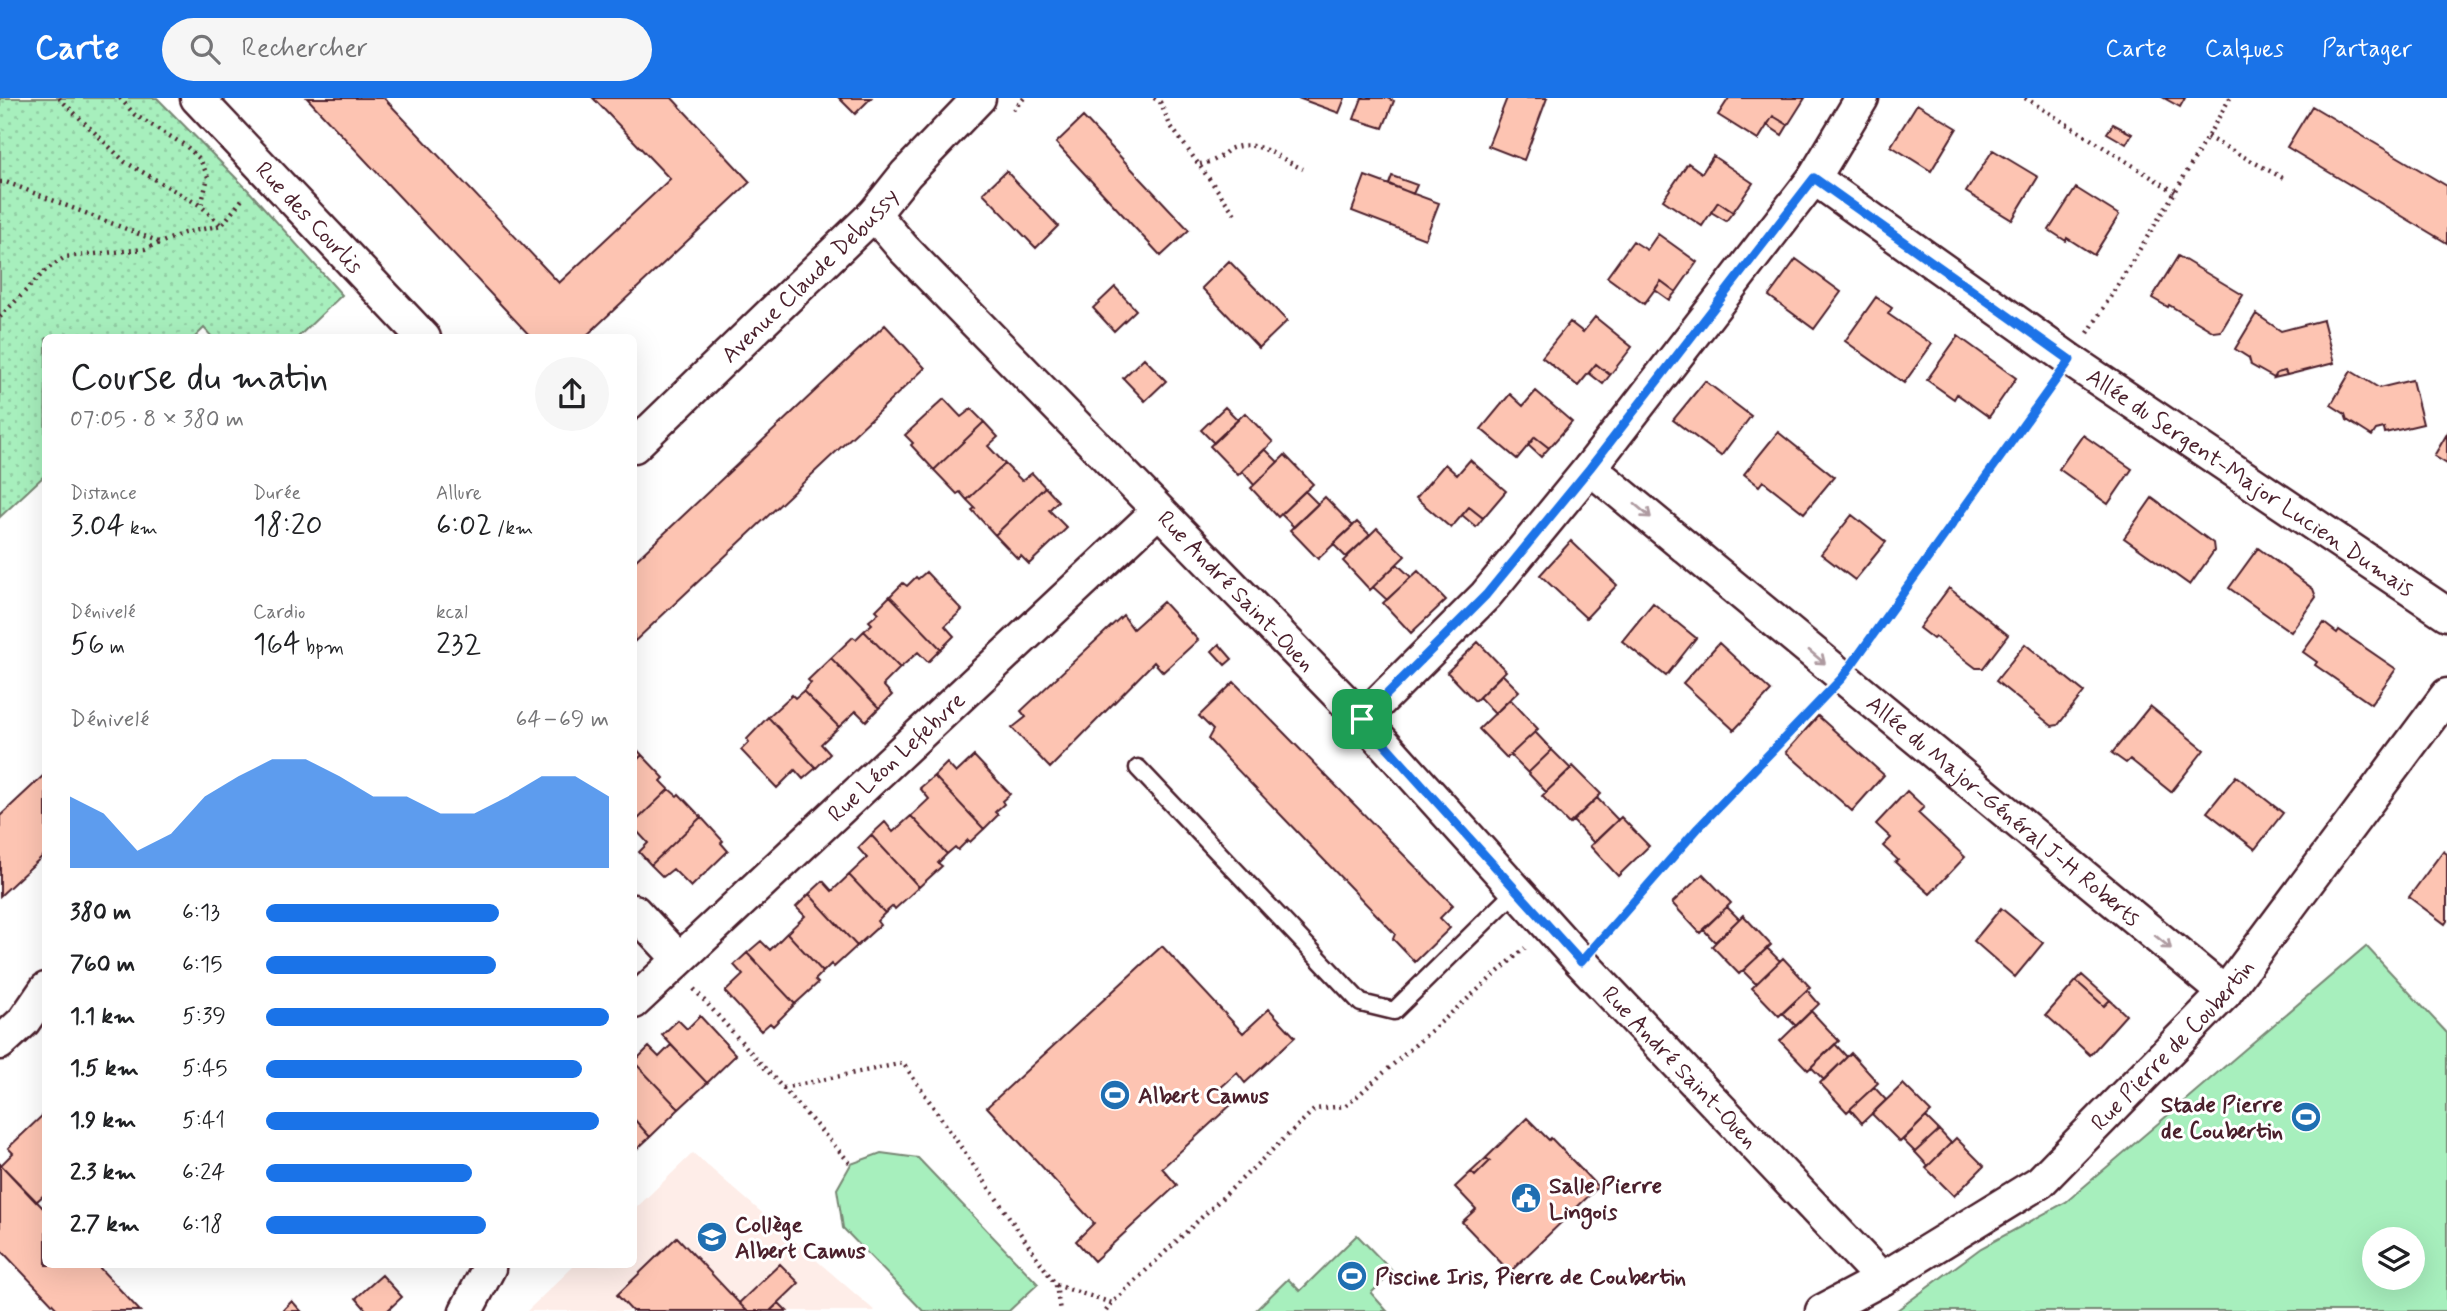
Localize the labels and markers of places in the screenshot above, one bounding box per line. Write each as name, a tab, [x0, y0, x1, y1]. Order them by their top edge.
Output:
pin	[1332, 689, 1392, 749]
sports icon: Albert Camus	[1098, 1078, 1132, 1112]
place label: Albert Camus	[1138, 1082, 1270, 1112]
place label: Stade Pierre de Coubertin	[2161, 1091, 2283, 1147]
sports icon: Stade Pierre de Coubertin	[2289, 1100, 2323, 1134]
place label: Salle Pierre Lingois	[1549, 1172, 1662, 1230]
public building icon: Salle Pierre Lingois	[1509, 1181, 1543, 1215]
place label: Collège Albert Camus	[735, 1211, 867, 1267]
school or university icon: Collège Albert Camus	[695, 1220, 729, 1254]
sports icon: Piscine Iris, Pierre de Coubertin	[1335, 1259, 1369, 1293]
place label: Piscine Iris, Pierre de Coubertin	[1375, 1263, 1686, 1293]

